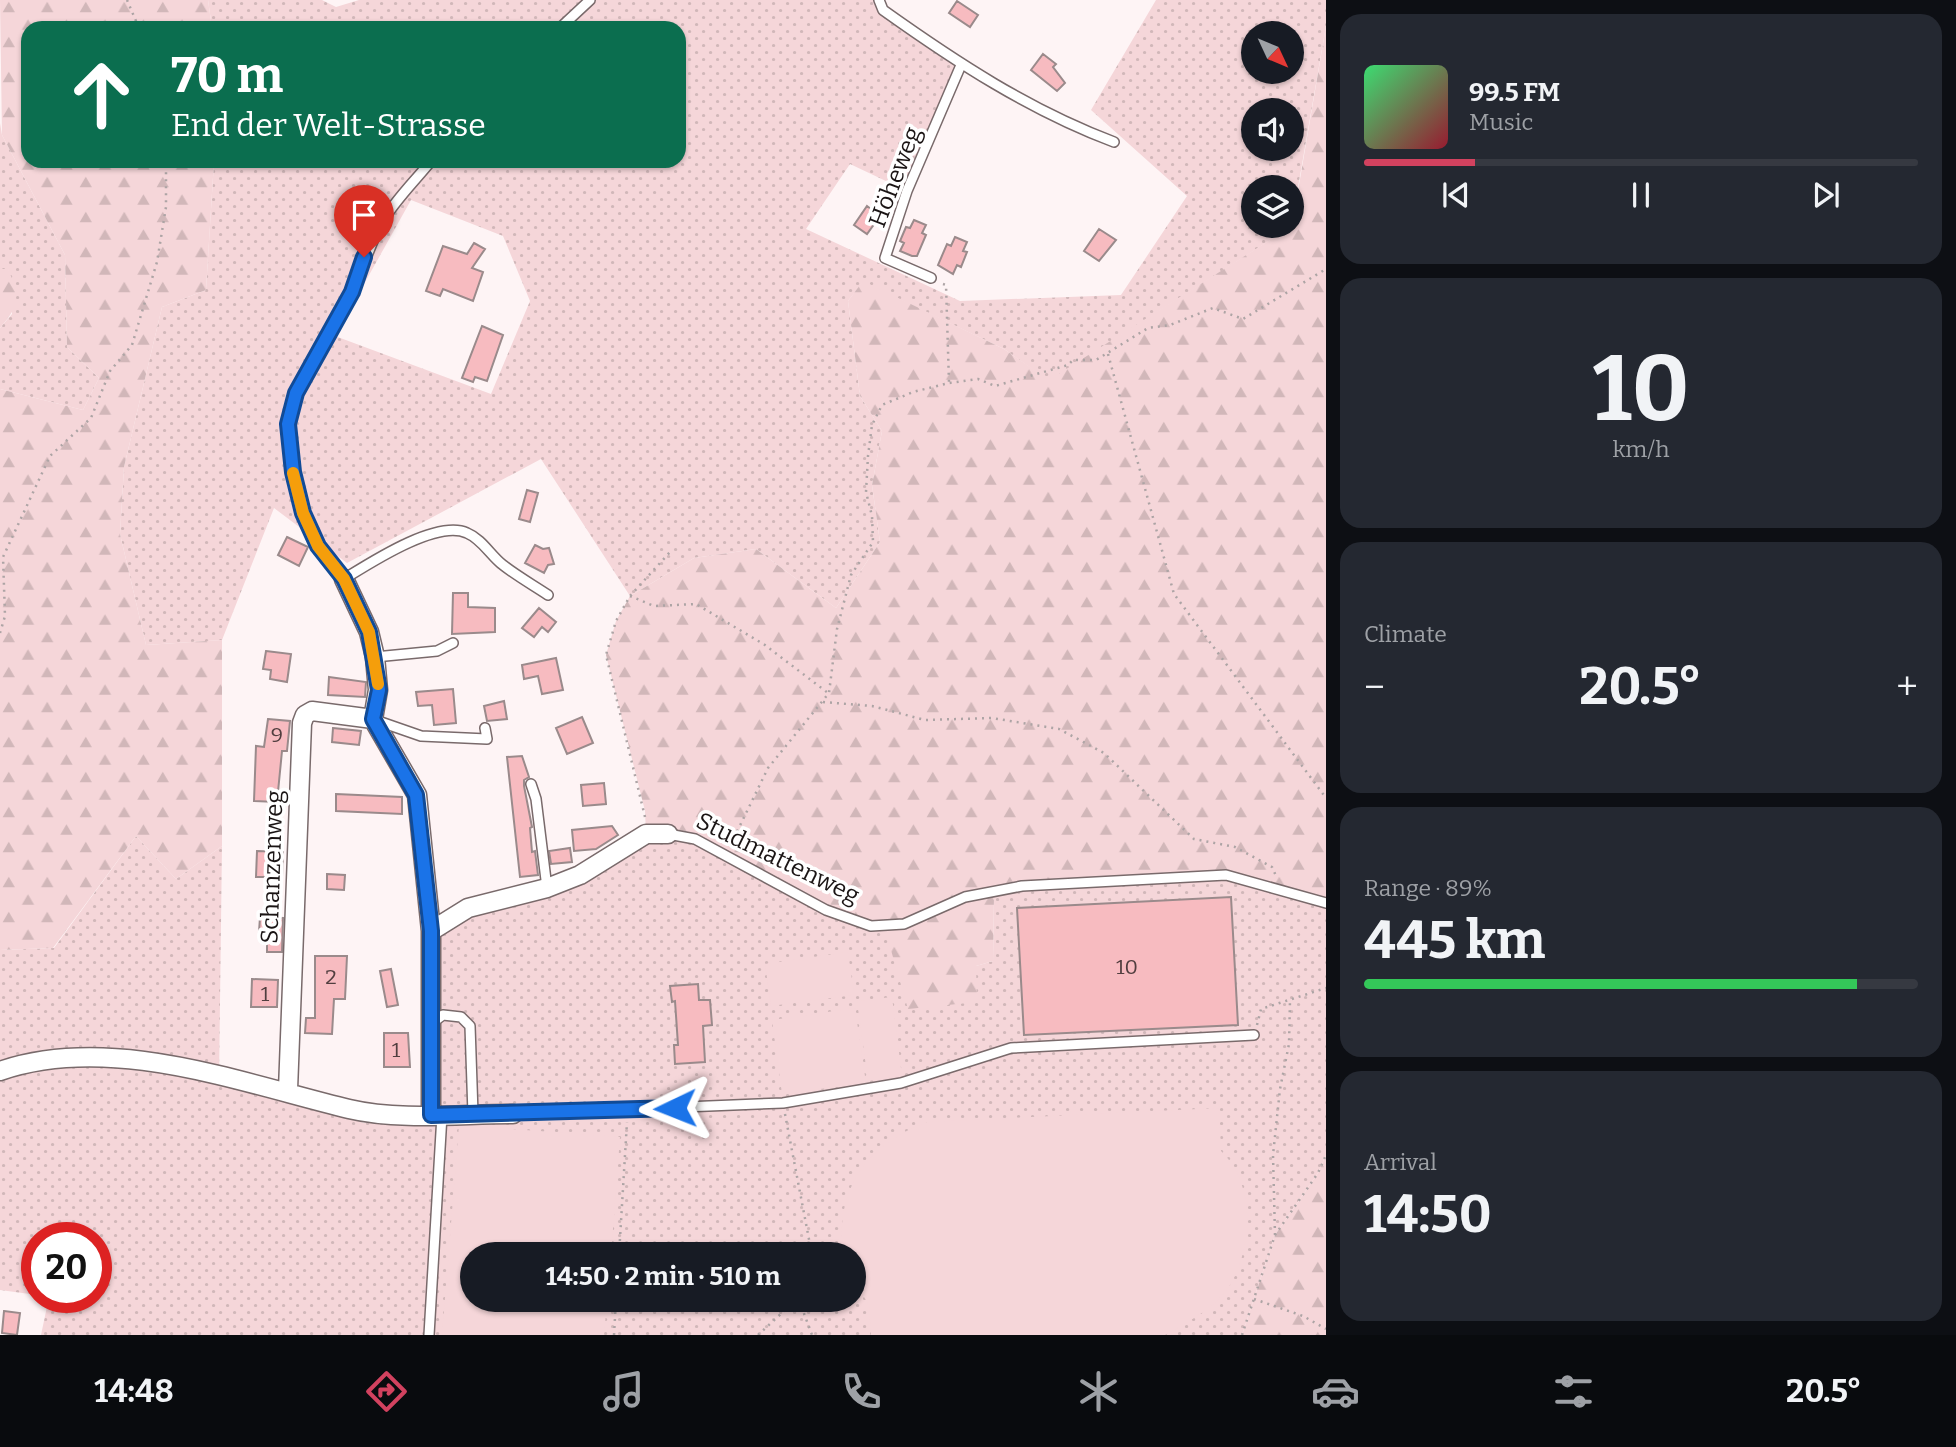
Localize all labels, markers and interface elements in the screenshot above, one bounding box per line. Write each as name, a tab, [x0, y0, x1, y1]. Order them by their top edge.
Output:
north arrow	[1241, 21, 1304, 84]
map controls	[1241, 21, 1304, 238]
text: 70 m	[171, 46, 283, 105]
icon: ahead	[56, 49, 147, 140]
text: 99.5 FM	[1469, 77, 1560, 108]
button: sound	[1241, 98, 1304, 161]
text: End der Welt-Strasse	[171, 106, 486, 144]
text: Music	[1469, 108, 1533, 136]
street label: Höheweg	[863, 123, 927, 231]
button: layers	[1241, 175, 1304, 238]
icon: previous	[1437, 176, 1475, 214]
icon: pause	[1622, 176, 1660, 214]
icon: next	[1807, 176, 1845, 214]
pin	[334, 185, 394, 257]
icon: arrive	[345, 196, 383, 234]
text: 10	[1592, 335, 1690, 444]
text: km/h	[1613, 435, 1669, 463]
text: Climate	[1364, 620, 1447, 648]
text: 20.5°	[1579, 655, 1702, 718]
text: −	[1364, 664, 1385, 710]
text: +	[1896, 664, 1918, 710]
house number: 9	[271, 722, 283, 748]
street label: Schanzenweg	[255, 790, 289, 944]
street label: Studmattenweg	[692, 806, 864, 910]
text: Range · 89%	[1364, 874, 1492, 902]
text: 445 km	[1364, 909, 1545, 972]
house number: 10	[1116, 954, 1138, 980]
house number: 2	[325, 964, 337, 990]
house number: 1	[261, 981, 270, 1007]
house number: 1	[392, 1037, 401, 1063]
position arrow	[638, 1071, 712, 1145]
text: Arrival	[1364, 1148, 1437, 1176]
text: 14:50	[1364, 1183, 1492, 1246]
speed limit sign: 20	[21, 1222, 112, 1313]
text: 14:50 · 2 min · 510 m	[546, 1261, 780, 1292]
icon: directions	[362, 1367, 411, 1416]
icon: music	[599, 1367, 648, 1416]
icon: phone	[837, 1367, 886, 1416]
icon: climate	[1074, 1367, 1123, 1416]
icon: car	[1311, 1367, 1360, 1416]
icon: filters	[1549, 1367, 1598, 1416]
text: 14:48	[94, 1372, 174, 1410]
text: 20.5°	[1786, 1372, 1862, 1410]

